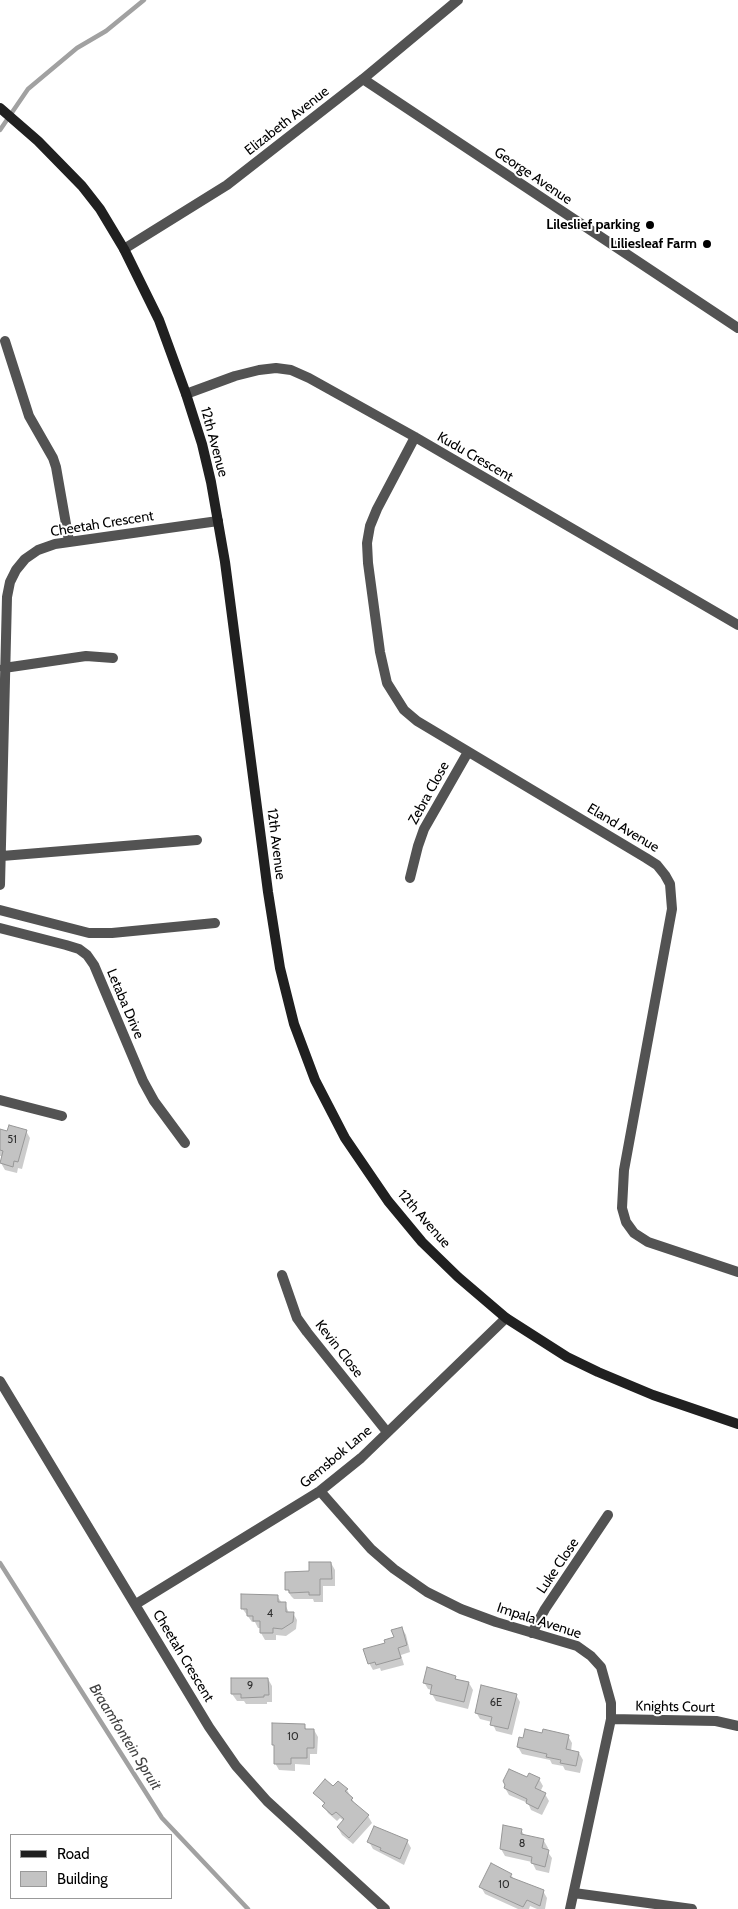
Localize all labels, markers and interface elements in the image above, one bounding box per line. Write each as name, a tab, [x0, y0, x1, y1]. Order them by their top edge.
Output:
street label: Elizabeth Avenue	[242, 83, 332, 159]
street label: George Avenue	[491, 144, 575, 208]
place label: Lileslief parking	[546, 217, 640, 233]
marker: Lileslief parking	[644, 219, 656, 231]
place label: Liliesleaf Farm	[610, 236, 697, 252]
marker: Liliesleaf Farm	[701, 238, 713, 250]
street label: 12th Avenue	[197, 405, 231, 479]
street label: Kudu Crescent	[434, 429, 516, 485]
street label: Cheetah Crescent	[49, 508, 155, 540]
street label: Zebra Close	[405, 759, 453, 827]
street label: Eland Avenue	[584, 800, 662, 856]
street label: 12th Avenue	[263, 807, 289, 881]
street label: Letaba Drive	[103, 966, 147, 1042]
house number: 51	[7, 1133, 17, 1147]
street label: 12th Avenue	[394, 1186, 454, 1252]
street label: Kevin Close	[311, 1317, 367, 1381]
street label: Gemsbok Lane	[297, 1422, 375, 1492]
street label: Luke Close	[533, 1535, 583, 1597]
street label: Impala Avenue	[495, 1599, 583, 1643]
street label: Cheetah Crescent	[149, 1607, 217, 1705]
house number: 4	[267, 1607, 273, 1621]
house number: 9	[247, 1679, 253, 1693]
water label: Braamfontein Spruit	[85, 1681, 165, 1793]
house number: 6E	[490, 1696, 502, 1710]
street label: Knights Court	[635, 1698, 715, 1716]
house number: 10	[287, 1730, 299, 1744]
legend	[10, 1834, 172, 1899]
house number: 8	[519, 1837, 525, 1851]
text: Road	[57, 1845, 90, 1863]
text: Building	[57, 1870, 108, 1888]
house number: 10	[498, 1878, 510, 1892]

